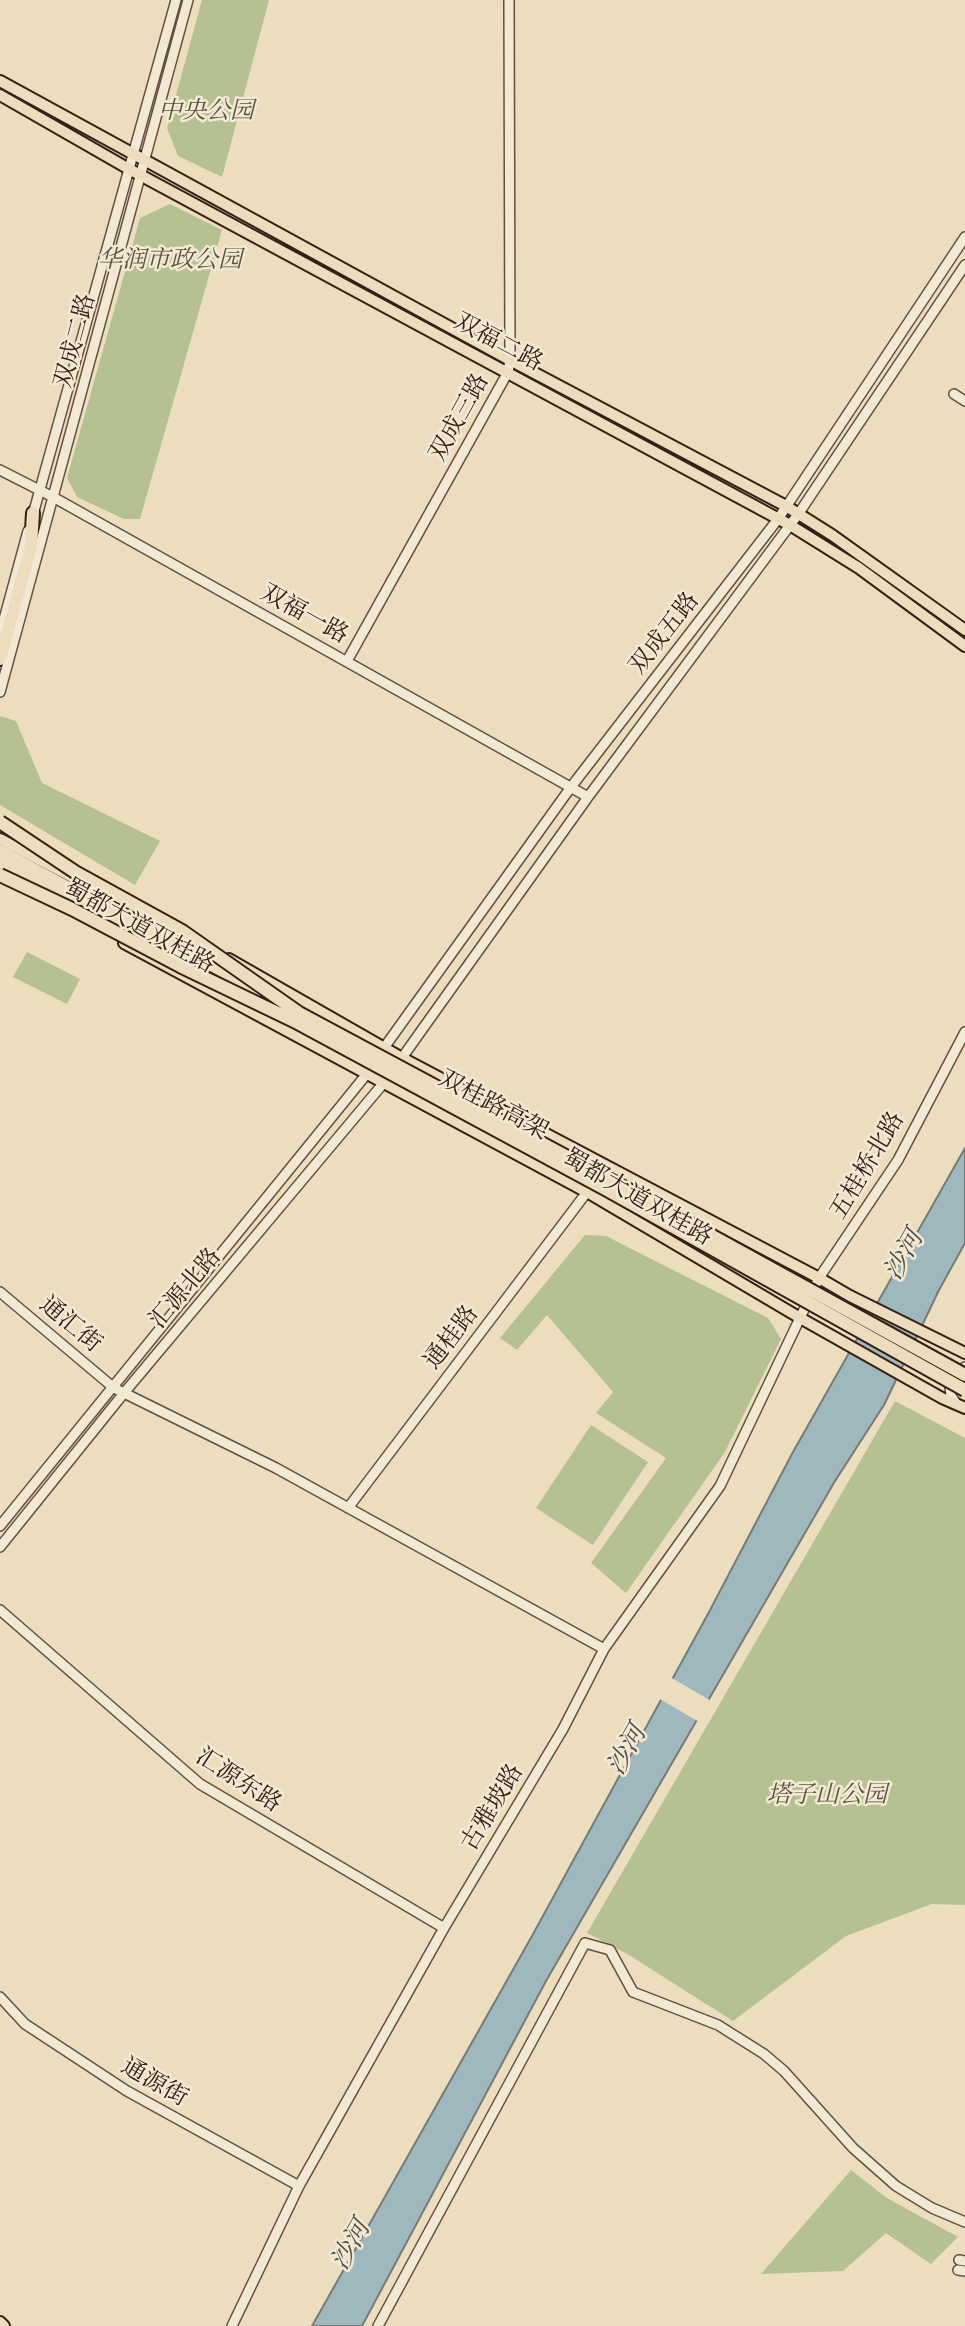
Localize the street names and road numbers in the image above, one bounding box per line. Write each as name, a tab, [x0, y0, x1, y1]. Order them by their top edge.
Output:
street label: 双成二路	[50, 291, 102, 391]
street label: 双福二路	[449, 308, 547, 378]
street label: 双成三路	[424, 369, 496, 467]
street label: 双福一路	[255, 579, 353, 651]
street label: 双成五路	[624, 587, 706, 681]
street label: 蜀都大道双桂路	[59, 874, 219, 980]
street label: 双桂路高架	[433, 1065, 553, 1147]
street label: 五桂桥北路	[825, 1107, 911, 1225]
street label: 蜀都大道双桂路	[557, 1144, 717, 1252]
street label: 汇源北路	[144, 1243, 228, 1335]
street label: 通汇街	[33, 1291, 107, 1359]
street label: 通桂路	[419, 1301, 485, 1375]
street label: 汇源东路	[190, 1743, 286, 1819]
street label: 古雅坡路	[456, 1759, 530, 1857]
street label: 通源街	[116, 2053, 192, 2113]

